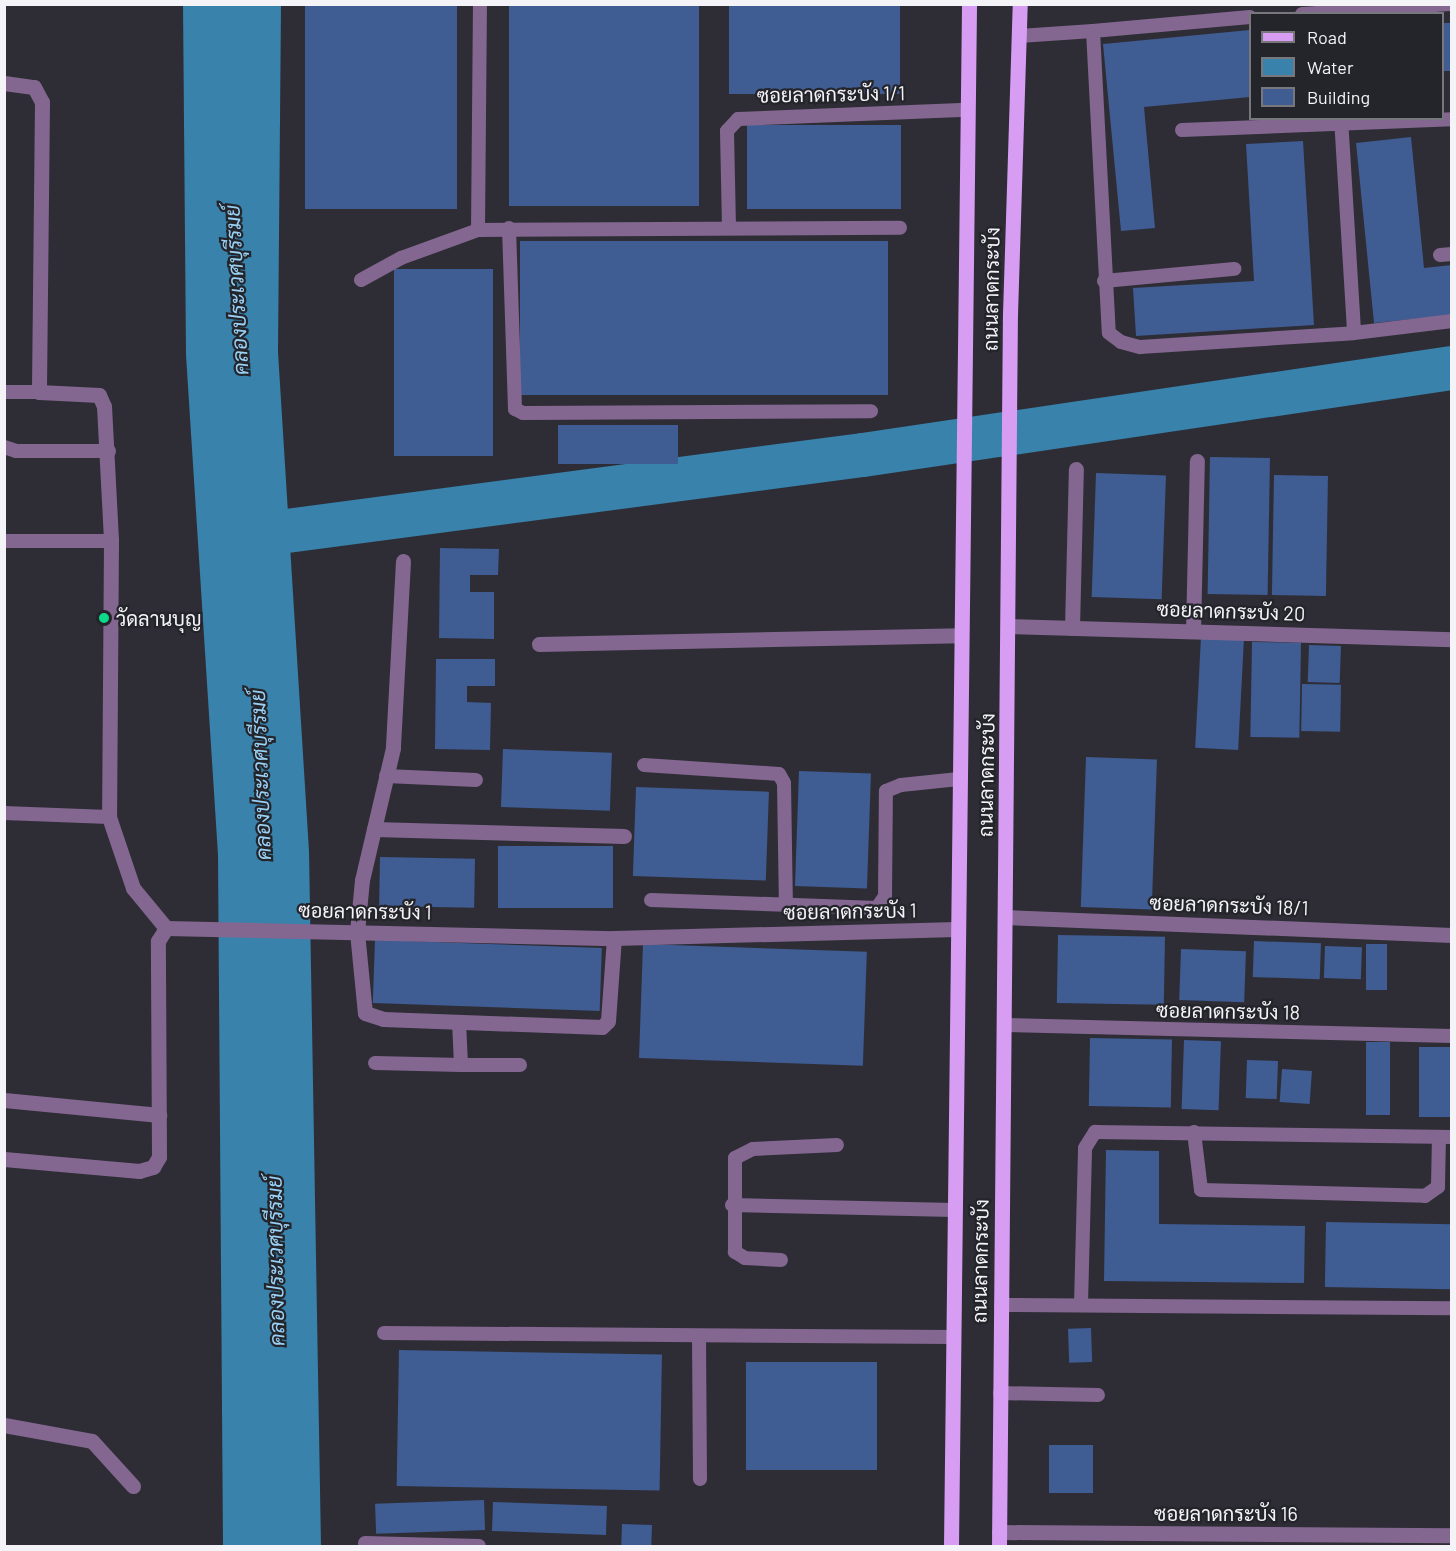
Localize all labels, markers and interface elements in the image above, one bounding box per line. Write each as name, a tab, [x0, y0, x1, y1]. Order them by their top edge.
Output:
legend	[1249, 12, 1444, 120]
text: Road	[1307, 26, 1347, 48]
text: Water	[1307, 56, 1354, 78]
street label: ซอยลาดกระบัง 1/1	[757, 81, 905, 107]
text: Building	[1307, 86, 1370, 108]
water label: คลองประเวศบุรีรมย์	[219, 204, 253, 376]
street label: ถนนลาดกระบัง	[978, 227, 1004, 351]
street label: ซอยลาดกระบัง 20	[1156, 596, 1306, 626]
place label: วัดลานบุญ	[116, 606, 202, 630]
marker: วัดลานบุญ	[97, 611, 111, 625]
water label: คลองประเวศบุรีรมย์	[244, 689, 276, 861]
street label: ถนนลาดกระบัง	[973, 713, 999, 837]
street label: ซอยลาดกระบัง 18/1	[1149, 890, 1309, 920]
street label: ซอยลาดกระบัง 1	[298, 898, 432, 924]
street label: ซอยลาดกระบัง 1	[783, 898, 917, 924]
street label: ซอยลาดกระบัง 18	[1156, 998, 1300, 1024]
water label: คลองประเวศบุรีรมย์	[261, 1176, 289, 1346]
street label: ถนนลาดกระบัง	[967, 1199, 993, 1323]
street label: ซอยลาดกระบัง 16	[1154, 1501, 1298, 1525]

